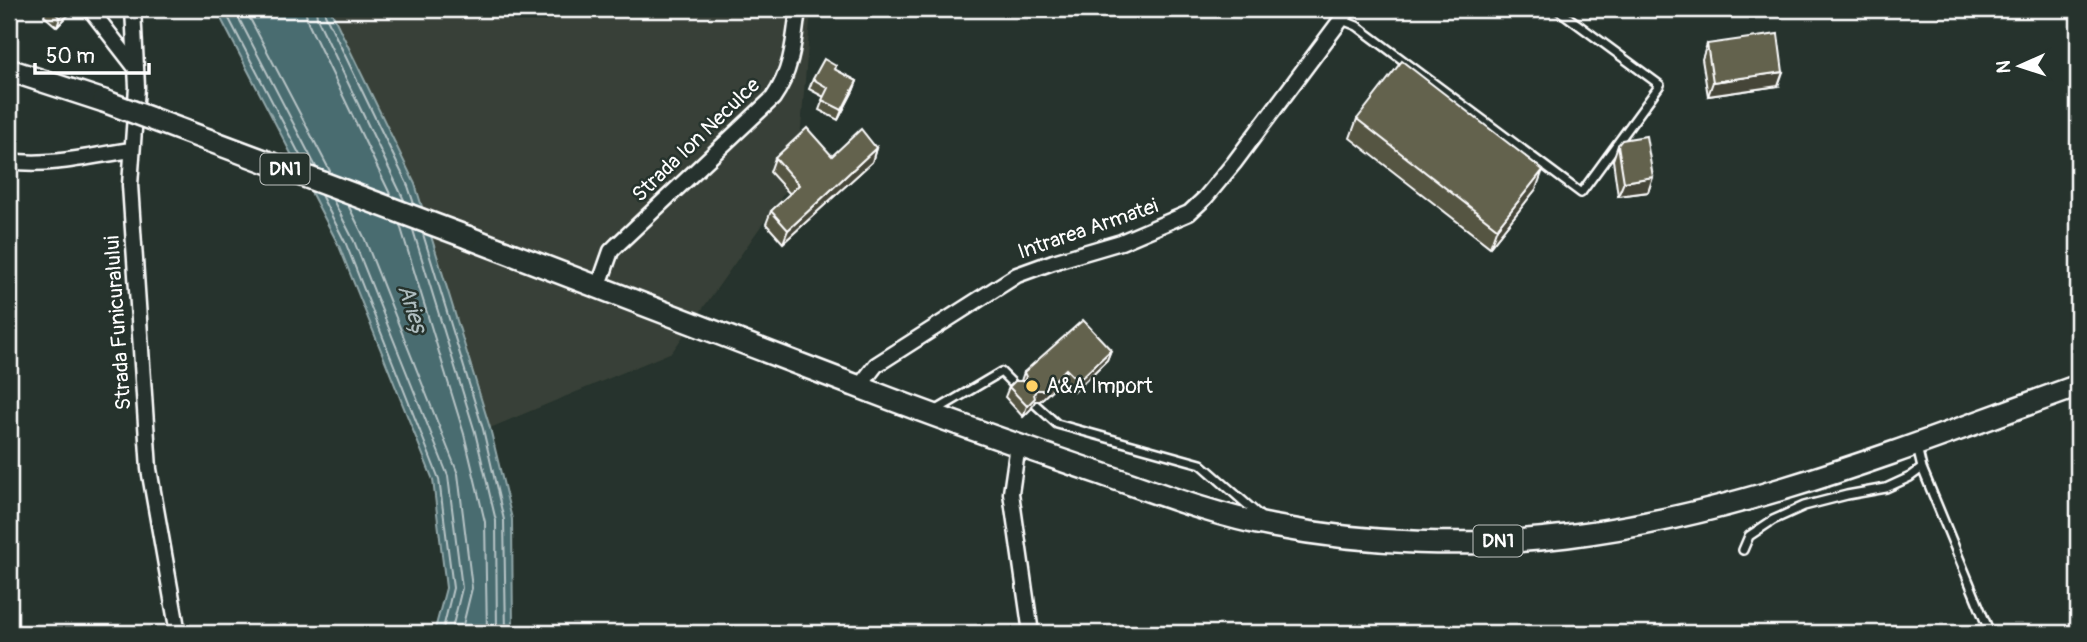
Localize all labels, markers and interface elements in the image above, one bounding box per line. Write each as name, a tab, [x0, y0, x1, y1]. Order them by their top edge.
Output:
scale bar	[35, 32, 149, 76]
north arrow	[1986, 32, 2056, 102]
text: 50 m	[46, 43, 95, 70]
text: N	[1992, 60, 2016, 74]
street label: Strada Ion Neculce	[626, 72, 766, 208]
road number: DN1	[260, 154, 310, 184]
street label: Intrarea Armatei	[1014, 192, 1162, 266]
street label: Strada Funicuralului	[98, 235, 138, 411]
water label: Arieș	[391, 281, 435, 339]
place label: A&A Import	[1046, 373, 1153, 400]
marker: A&A Import	[1024, 378, 1040, 394]
road number: DN1	[1474, 526, 1522, 556]

